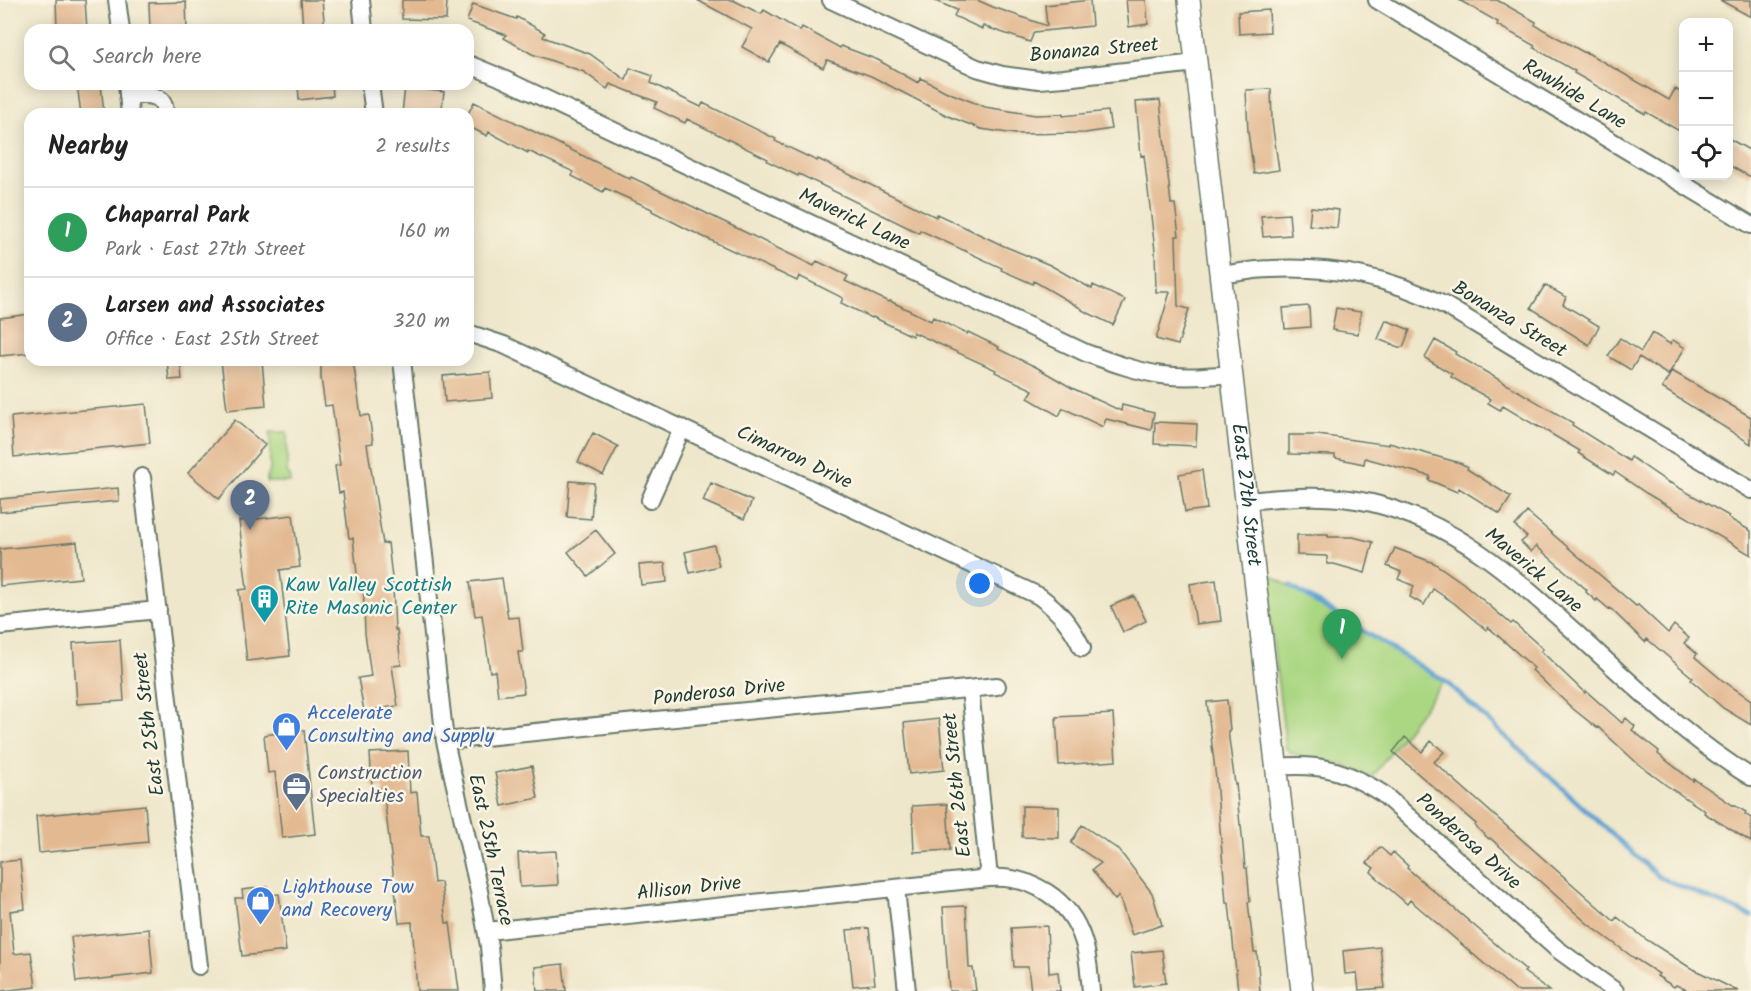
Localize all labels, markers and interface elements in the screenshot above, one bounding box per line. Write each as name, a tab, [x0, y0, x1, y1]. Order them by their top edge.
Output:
map controls	[1679, 18, 1733, 180]
button: +	[1679, 18, 1733, 72]
search box	[24, 24, 474, 90]
street label: Bonanza Street	[1028, 29, 1160, 73]
text: Search here	[93, 40, 201, 75]
icon: search	[45, 41, 78, 74]
street label: Rawhide Lane	[1516, 51, 1632, 139]
button: −	[1679, 72, 1733, 126]
text: Nearby	[48, 126, 128, 168]
button: locate	[1679, 126, 1733, 180]
text: 2 results	[375, 131, 450, 163]
street label: Maverick Lane	[793, 180, 915, 260]
text: Chaparral Park	[105, 199, 249, 234]
text: 1	[64, 216, 71, 248]
text: 160 m	[399, 216, 450, 248]
text: Park · East 27th Street	[105, 234, 305, 266]
street label: Bonanza Street	[1445, 273, 1573, 367]
text: Larsen and Associates	[105, 289, 325, 324]
text: 2	[62, 306, 73, 338]
text: 320 m	[393, 306, 450, 338]
text: Office · East 25th Street	[105, 324, 319, 356]
street label: Cimarron Drive	[731, 417, 857, 499]
street label: East 27th Street	[1221, 422, 1269, 568]
pin: 2	[230, 480, 270, 530]
street label: Maverick Lane	[1477, 520, 1589, 622]
your location	[965, 569, 994, 598]
place label: Kaw Valley Scottish Rite Masonic Center	[285, 570, 458, 625]
building icon: Kaw Valley Scottish Rite Masonic Center	[248, 582, 280, 624]
pin: 1	[1322, 610, 1362, 659]
street label: East 25th Street	[125, 650, 175, 798]
street label: Ponderosa Drive	[651, 670, 787, 716]
place label: Accelerate Consulting and Supply	[307, 698, 495, 753]
shop icon: Accelerate Consulting and Supply	[270, 710, 302, 752]
street label: East 26th Street	[934, 711, 982, 859]
place label: Construction Specialties	[317, 758, 422, 813]
office icon: Construction Specialties	[280, 770, 312, 812]
street label: East 25th Terrace	[458, 771, 522, 929]
street label: Ponderosa Drive	[1408, 786, 1528, 898]
street label: Allison Drive	[635, 868, 743, 910]
place label: Lighthouse Tow and Recovery	[282, 872, 414, 927]
shop icon: Lighthouse Tow and Recovery	[245, 884, 277, 926]

